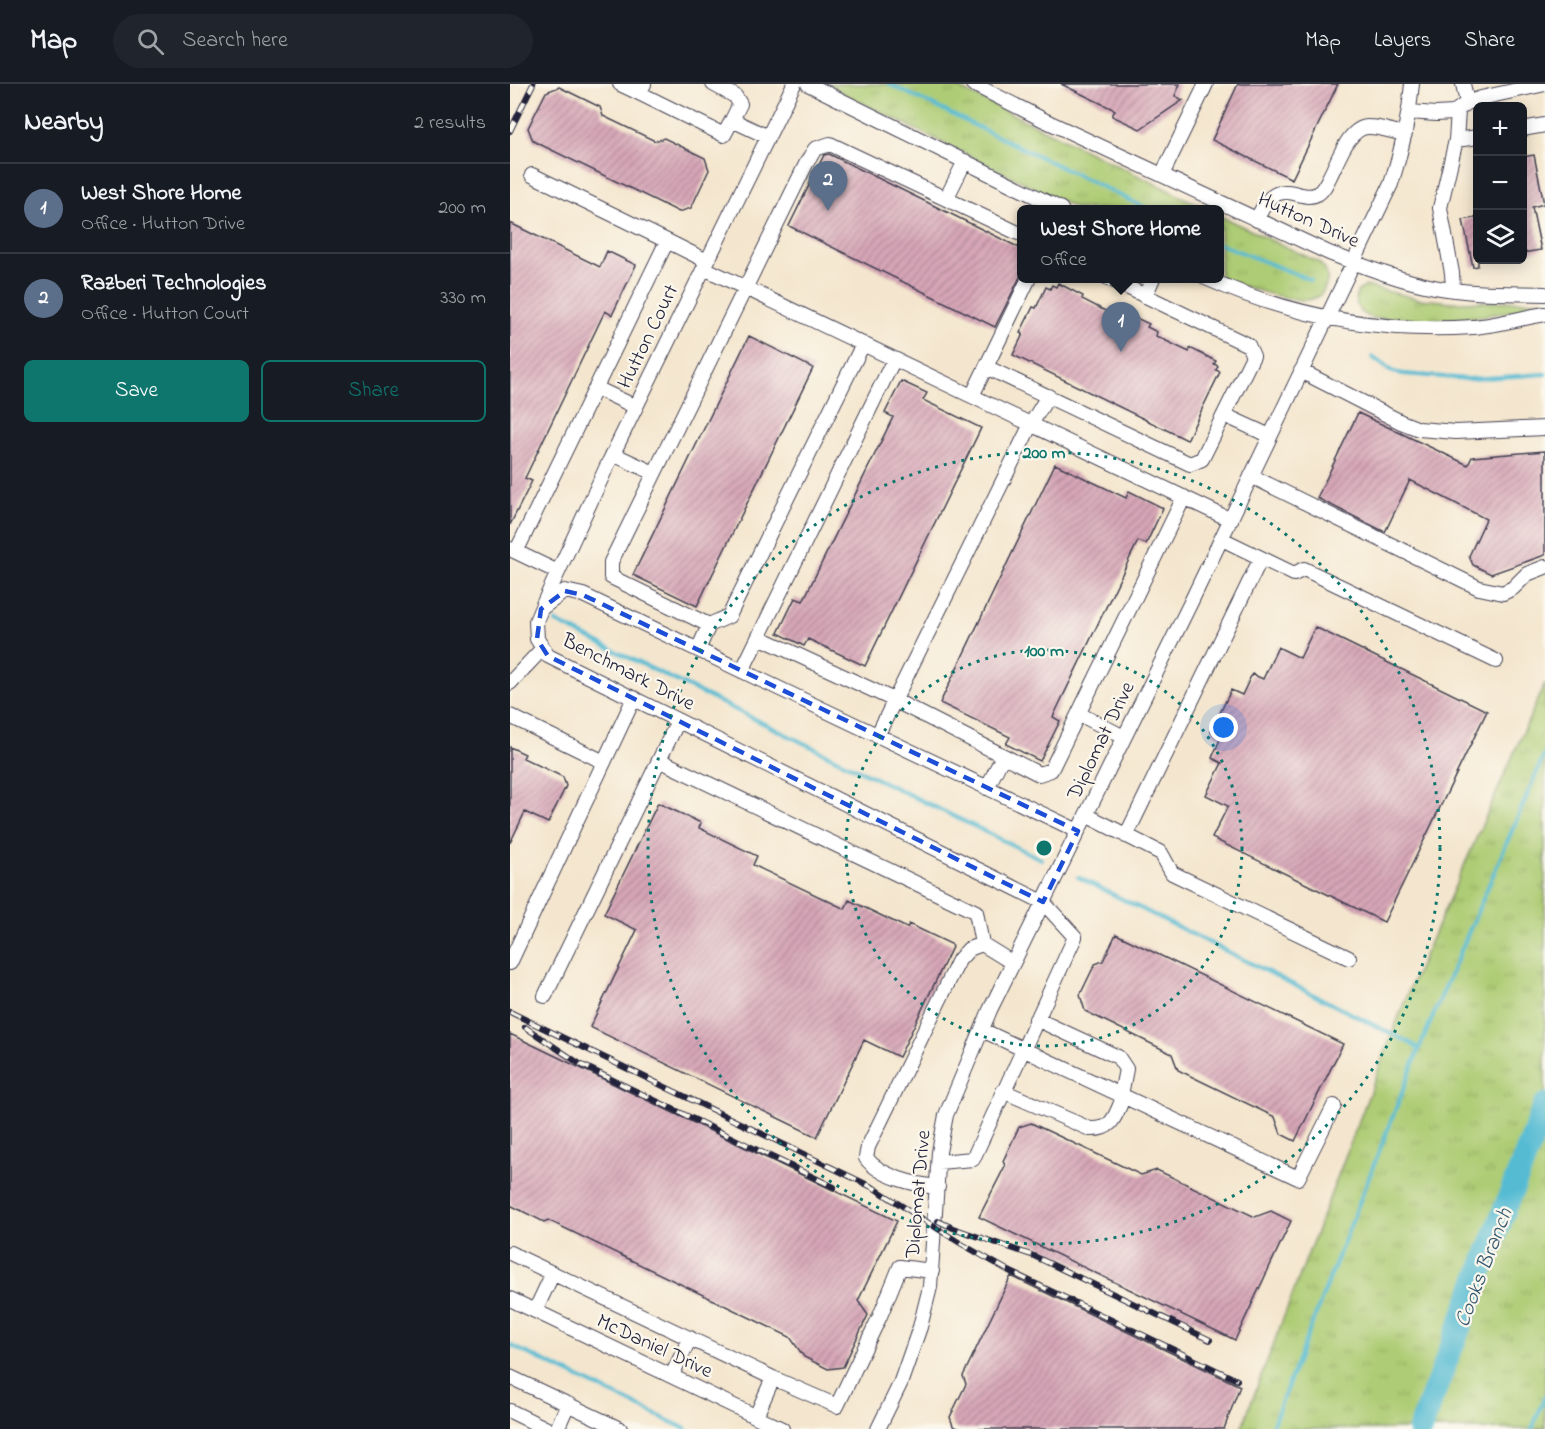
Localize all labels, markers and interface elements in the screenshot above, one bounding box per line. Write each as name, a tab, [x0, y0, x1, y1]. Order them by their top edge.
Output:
search box	[113, 14, 533, 68]
text: Map	[30, 21, 77, 62]
icon: search	[134, 25, 167, 58]
text: Search here	[182, 25, 288, 57]
text: Map	[1305, 26, 1341, 56]
text: Layers	[1374, 26, 1431, 56]
text: Share	[1464, 26, 1515, 56]
map controls	[1473, 102, 1527, 264]
button: +	[1473, 102, 1527, 156]
text: Nearby	[24, 104, 103, 142]
text: 2 results	[414, 109, 486, 138]
button: −	[1473, 156, 1527, 210]
pin: 2	[808, 162, 848, 211]
text: West Shore Home	[81, 178, 241, 210]
street label: Hutton Drive	[1252, 185, 1364, 257]
text: 1	[40, 194, 47, 223]
text: 200 m	[438, 194, 486, 223]
popup	[1017, 205, 1224, 283]
text: Office · Hutton Drive	[81, 210, 245, 239]
button: layers	[1473, 210, 1527, 264]
text: West Shore Home	[1040, 214, 1201, 246]
text: Office	[1040, 246, 1087, 275]
text: Razberi Technologies	[81, 268, 266, 300]
street label: Hutton Court	[611, 280, 687, 394]
text: 2	[39, 284, 48, 313]
text: 330 m	[440, 284, 486, 313]
text: Office · Hutton Court	[81, 300, 249, 329]
pin: 1	[1102, 302, 1140, 352]
button: Save	[24, 360, 249, 422]
button: Share	[261, 360, 486, 422]
text: 200 m	[1022, 441, 1066, 467]
street label: Benchmark Drive	[556, 626, 700, 719]
text: 100 m	[1024, 639, 1064, 665]
street label: Diplomat Drive	[1060, 676, 1144, 806]
your location	[1209, 713, 1238, 742]
centre of rings	[1034, 838, 1054, 858]
street label: Diplomat Drive	[898, 1128, 940, 1260]
water label: Cooks Branch	[1447, 1203, 1522, 1332]
street label: McDaniel Drive	[591, 1307, 718, 1387]

